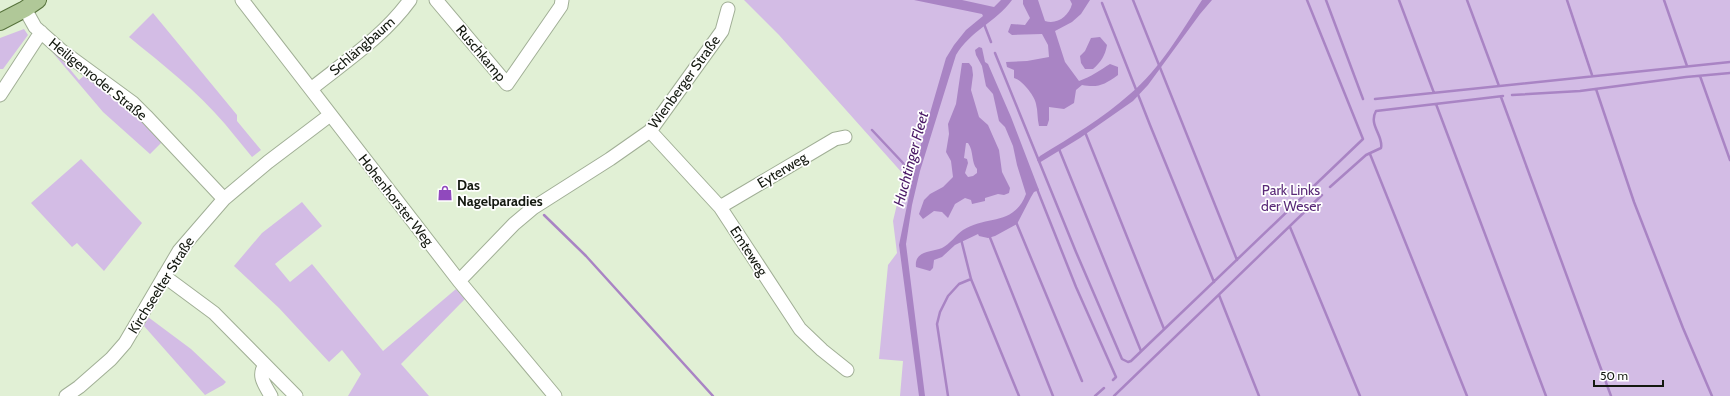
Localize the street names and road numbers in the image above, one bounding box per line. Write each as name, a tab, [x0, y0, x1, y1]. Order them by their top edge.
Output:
street label: Schlängbaum	[326, 13, 398, 79]
street label: Ruschkamp	[452, 21, 510, 85]
street label: Wienberger Straße	[644, 32, 724, 132]
street label: Heiligenroder Straße	[45, 34, 151, 124]
street label: Eyterweg	[754, 148, 811, 192]
street label: Hohenhorster Weg	[355, 150, 438, 250]
street label: Emteweg	[726, 223, 772, 280]
street label: Kirchseelter Straße	[124, 233, 198, 337]

